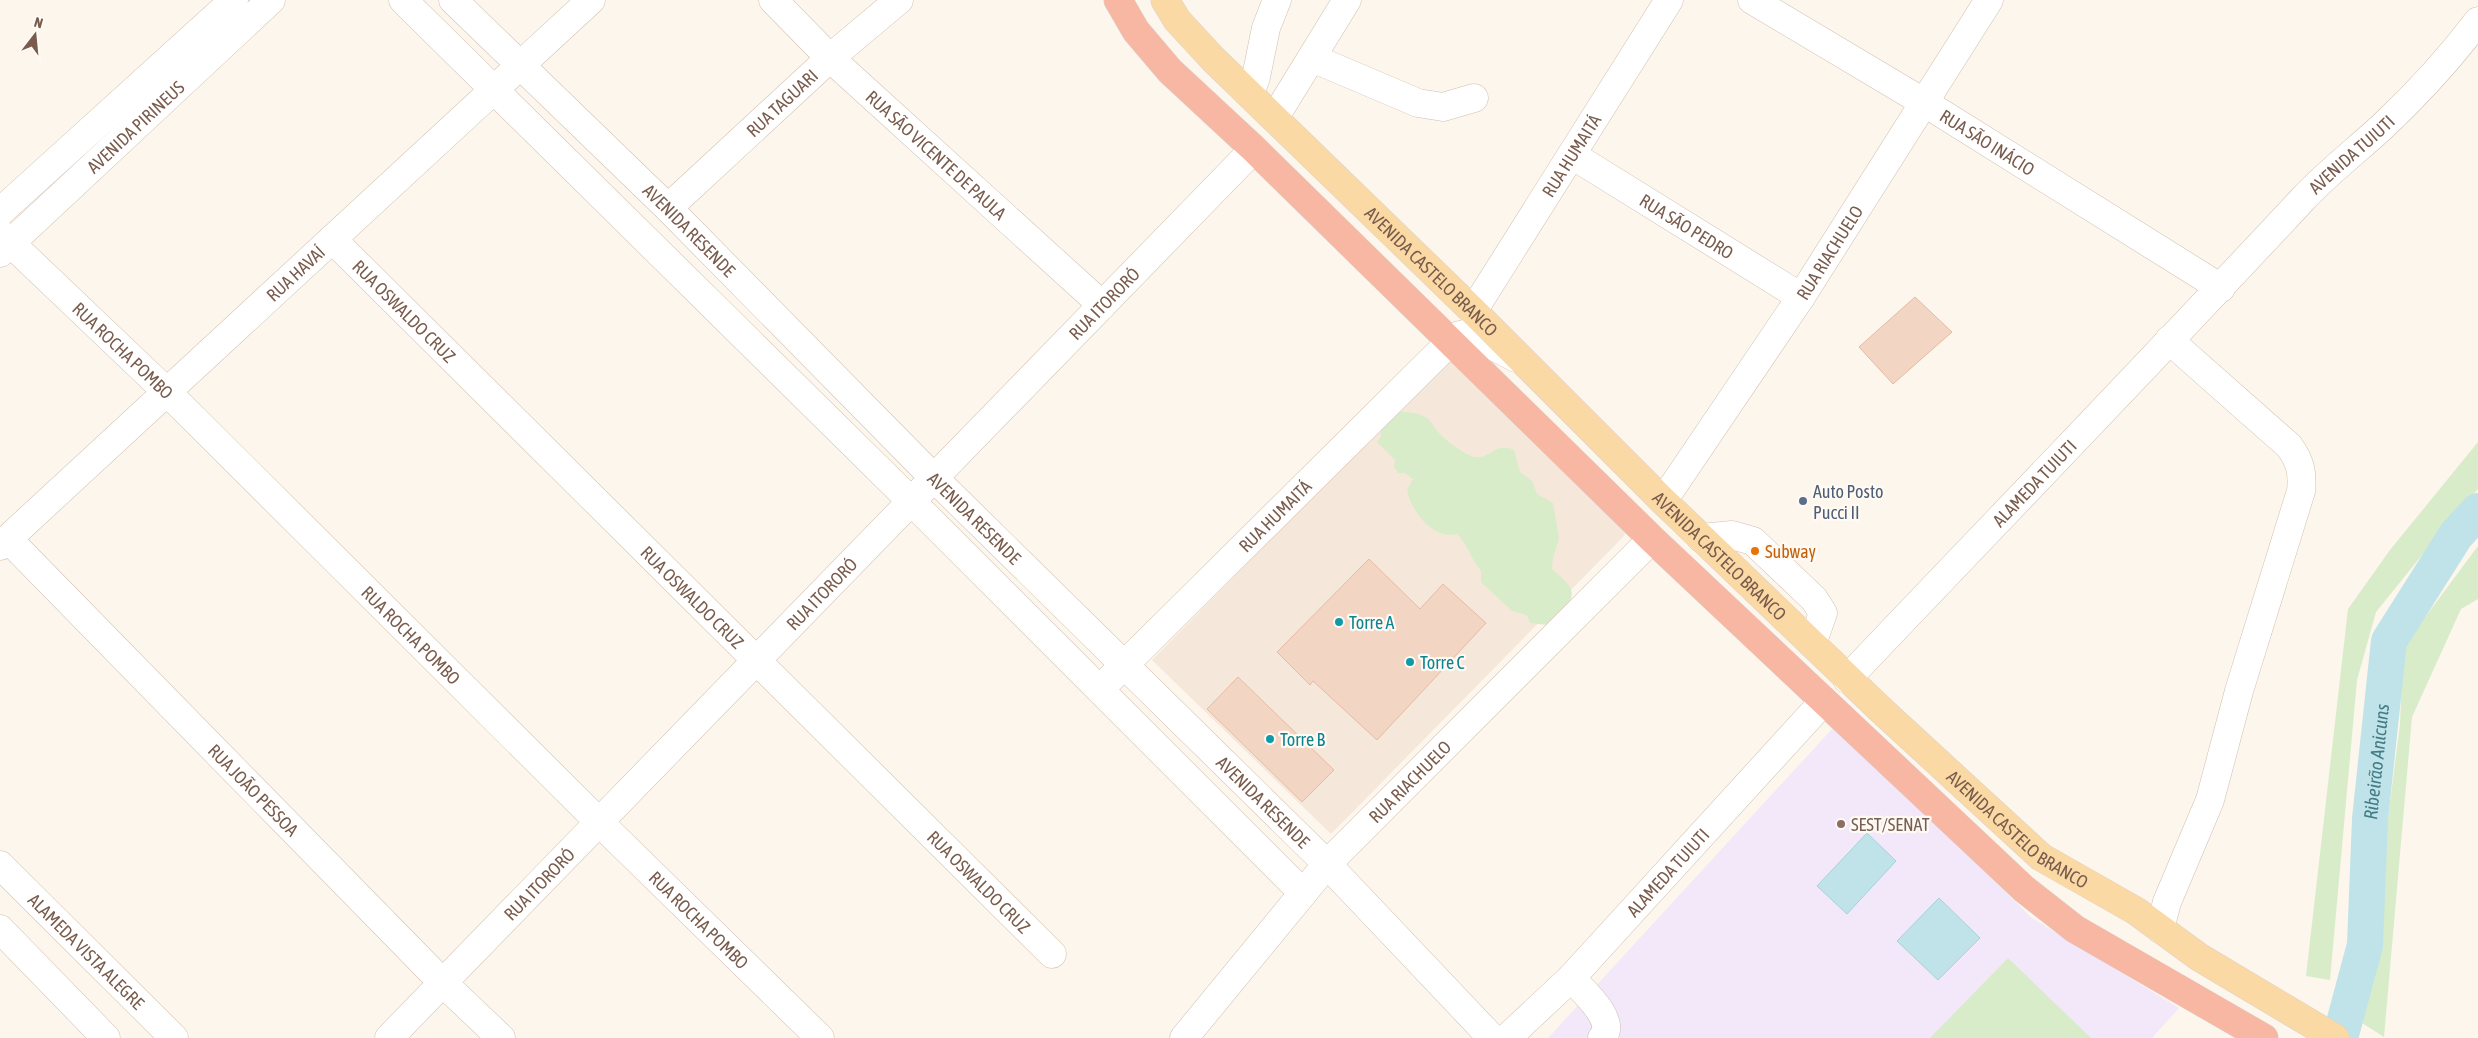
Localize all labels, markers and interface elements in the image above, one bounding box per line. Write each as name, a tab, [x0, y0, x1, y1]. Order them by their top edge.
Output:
north arrow	[10, 10, 60, 60]
text: N	[32, 14, 45, 31]
street label: RUA TAGUARI	[742, 65, 822, 141]
street label: AVENIDA PIRINEUS	[82, 76, 188, 177]
street label: RUA SÃO VICENTE DE PAULA	[862, 86, 1011, 224]
street label: RUA SÃO INÁCIO	[1936, 105, 2039, 179]
street label: RUA HUMAITÁ	[1537, 110, 1605, 200]
street label: AVENIDA TUIUTI	[2304, 111, 2399, 198]
street label: AVENIDA RESENDE	[639, 180, 740, 281]
street label: RUA SÃO PEDRO	[1636, 189, 1737, 263]
street label: RUA RIACHUELO	[1792, 201, 1867, 303]
street label: AVENIDA CASTELO BRANCO	[1361, 202, 1502, 340]
street label: RUA HAVAÍ	[262, 241, 329, 305]
street label: RUA OSWALDO CRUZ	[349, 255, 460, 366]
street label: RUA ITORORÓ	[1064, 263, 1143, 344]
street label: RUA ROCHA POMBO	[69, 298, 178, 403]
street label: ALAMEDA TUIUTI	[1988, 435, 2080, 531]
street label: AVENIDA RESENDE	[924, 468, 1026, 568]
street label: RUA HUMAITÁ	[1234, 475, 1315, 556]
place label: Auto Posto Pucci II	[1813, 481, 1883, 523]
street label: AVENIDA CASTELO BRANCO	[1649, 487, 1791, 624]
marker: Auto Posto Pucci II	[1797, 495, 1809, 507]
street label: RUA OSWALDO CRUZ	[637, 541, 748, 652]
place label: Subway	[1765, 541, 1816, 562]
marker: Subway	[1749, 545, 1761, 557]
street label: RUA ITORORÓ	[782, 553, 861, 634]
street label: RUA ROCHA POMBO	[357, 581, 465, 688]
place label: Torre A	[1349, 612, 1395, 633]
marker: Torre A	[1333, 616, 1345, 628]
place label: Torre C	[1420, 652, 1465, 673]
marker: Torre C	[1404, 656, 1416, 668]
water label: Ribeirão Anicuns	[2359, 702, 2393, 821]
place label: Torre B	[1280, 729, 1326, 750]
marker: Torre B	[1264, 733, 1276, 745]
street label: RUA RIACHUELO	[1364, 736, 1455, 827]
street label: RUA JOÃO PESSOA	[204, 740, 303, 840]
street label: AVENIDA RESENDE	[1213, 751, 1315, 852]
street label: AVENIDA CASTELO BRANCO	[1943, 766, 2092, 892]
place label: SEST/SENAT	[1851, 814, 1930, 835]
marker: SEST/SENAT	[1835, 818, 1847, 830]
street label: ALAMEDA TUIUTI	[1622, 824, 1713, 921]
street label: RUA OSWALDO CRUZ	[923, 826, 1035, 937]
street label: RUA ITORORÓ	[499, 844, 579, 924]
street label: RUA ROCHA POMBO	[645, 867, 753, 973]
street label: ALAMEDA VISTA ALEGRE	[24, 889, 149, 1013]

